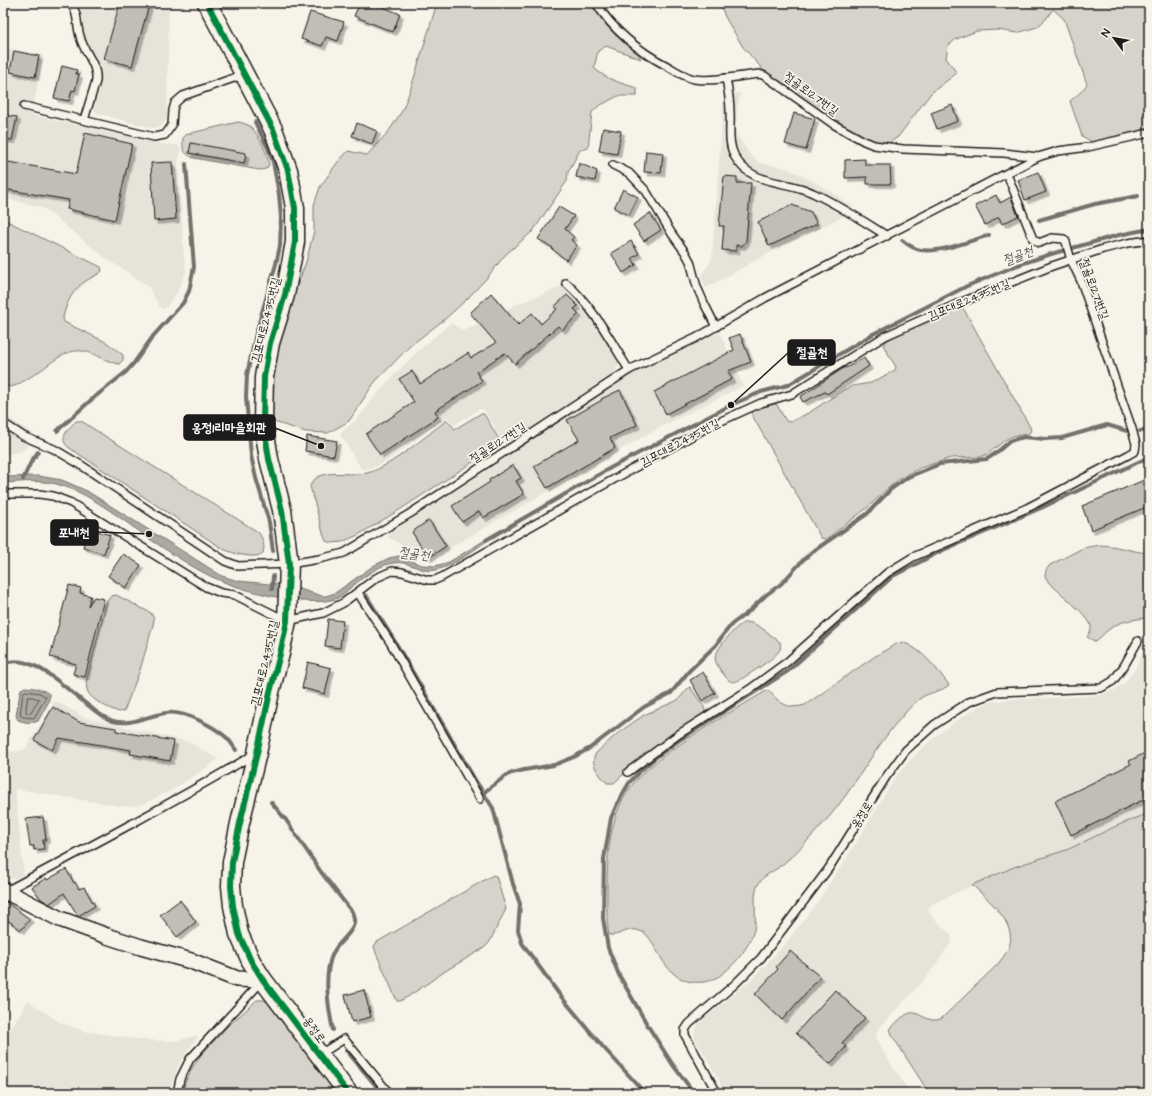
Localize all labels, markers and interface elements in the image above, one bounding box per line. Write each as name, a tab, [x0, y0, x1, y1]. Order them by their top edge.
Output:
north arrow	[1094, 18, 1134, 58]
text: N	[1098, 26, 1114, 40]
street label: 절골로127번길	[780, 68, 842, 120]
water label: 절골천	[1000, 241, 1037, 270]
street label: 절골로127번길	[1075, 256, 1113, 322]
street label: 김포대로2435번길	[247, 275, 285, 365]
street label: 김포대로2435번길	[925, 275, 1013, 325]
callout: 절골천	[788, 340, 835, 365]
text: 절골천	[796, 344, 828, 362]
callout: 옹정1리마을회관	[184, 415, 275, 440]
street label: 김포대로2435번길	[637, 415, 723, 471]
street label: 절골로127번길	[467, 418, 530, 468]
text: 옹정1리마을회관	[192, 419, 267, 437]
callout: 포내천	[51, 520, 98, 545]
text: 포내천	[58, 524, 90, 542]
water label: 절골천	[397, 543, 432, 565]
street label: 김포대로2435번길	[247, 618, 283, 708]
street label: 옹정로	[847, 798, 877, 832]
street label: 옹정로	[299, 1013, 329, 1047]

